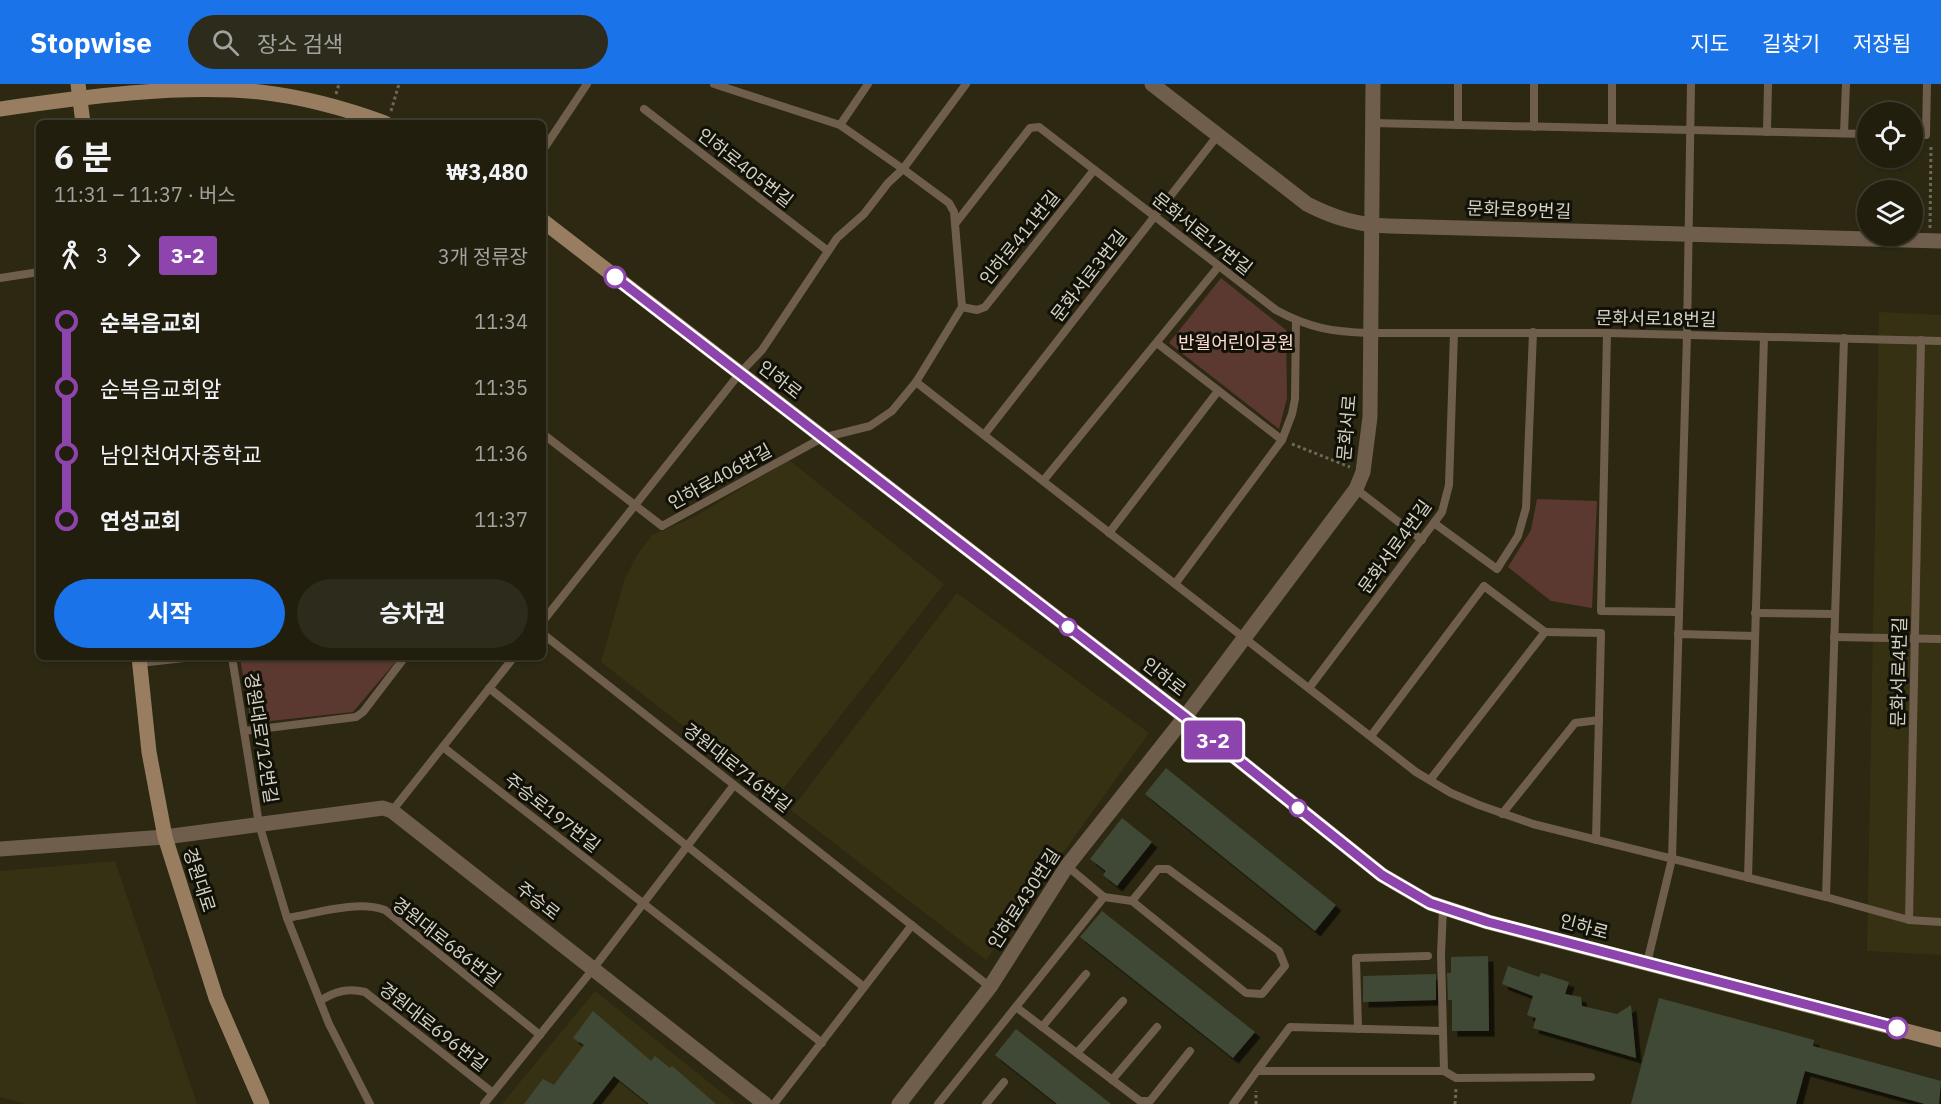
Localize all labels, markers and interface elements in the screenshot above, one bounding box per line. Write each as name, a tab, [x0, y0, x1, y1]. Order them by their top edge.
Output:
search box	[188, 15, 608, 69]
text: Stopwise	[30, 24, 152, 61]
icon: search	[209, 26, 242, 59]
text: 장소 검색	[257, 29, 343, 58]
text: 지도	[1690, 29, 1729, 57]
text: 길찾기	[1762, 29, 1820, 57]
text: 저장됨	[1853, 29, 1911, 57]
map controls	[1857, 102, 1923, 246]
button: locate	[1857, 102, 1923, 168]
street label: 인하로405번길	[693, 123, 798, 212]
text: 6 분	[54, 135, 112, 178]
text: ₩3,480	[446, 157, 528, 186]
button: layers	[1857, 180, 1923, 246]
text: 11:31 – 11:37 · 버스	[54, 181, 236, 208]
street label: 인하로411번길	[974, 186, 1065, 290]
street label: 문화서로17번길	[1148, 187, 1257, 280]
street label: 문화로89번길	[1466, 196, 1572, 223]
street label: 문화서로3번길	[1046, 225, 1132, 326]
icon: walk	[54, 239, 87, 272]
icon: forward	[117, 239, 150, 272]
text: 3-2	[171, 241, 205, 269]
text: 3	[96, 242, 108, 269]
text: 3개 정류장	[438, 243, 528, 270]
unlabelled marker	[604, 266, 626, 288]
street label: 문화서로18번길	[1595, 306, 1717, 331]
text: 순복음교회	[100, 308, 201, 337]
text: 11:34	[474, 308, 528, 335]
park label: 반월어린이공원	[1178, 331, 1294, 354]
street label: 인하로	[754, 355, 807, 404]
text: 순복음교회앞	[100, 374, 221, 403]
text: 11:35	[474, 374, 528, 401]
street label: 문화서로	[1332, 394, 1361, 462]
street label: 인하로406번길	[664, 439, 776, 515]
text: 남인천여자중학교	[100, 440, 262, 469]
text: 11:36	[474, 440, 528, 467]
street label: 문화서로4번길	[1353, 495, 1436, 598]
text: 연성교회	[100, 506, 181, 535]
text: 11:37	[474, 506, 528, 533]
button: 시작	[54, 579, 285, 648]
button: 승차권	[297, 579, 528, 648]
street label: 문화서로4번길	[1886, 617, 1911, 727]
unlabelled marker	[1059, 618, 1077, 636]
street label: 인하로	[1138, 652, 1191, 701]
street label: 경원대로712번길	[240, 671, 283, 805]
street label: 경원대로716번길	[678, 718, 796, 817]
line badge: 3-2	[1178, 720, 1248, 760]
text: 3-2	[1196, 726, 1230, 754]
street label: 주승로197번길	[500, 768, 605, 857]
unlabelled marker	[1289, 799, 1307, 817]
street label: 인하로430번길	[983, 844, 1065, 953]
street label: 경원대로	[178, 845, 221, 915]
street label: 주승로	[512, 876, 565, 925]
street label: 경원대로686번길	[387, 892, 505, 991]
street label: 인하로	[1557, 909, 1611, 944]
street label: 경원대로696번길	[374, 977, 492, 1076]
unlabelled marker	[1886, 1017, 1908, 1039]

